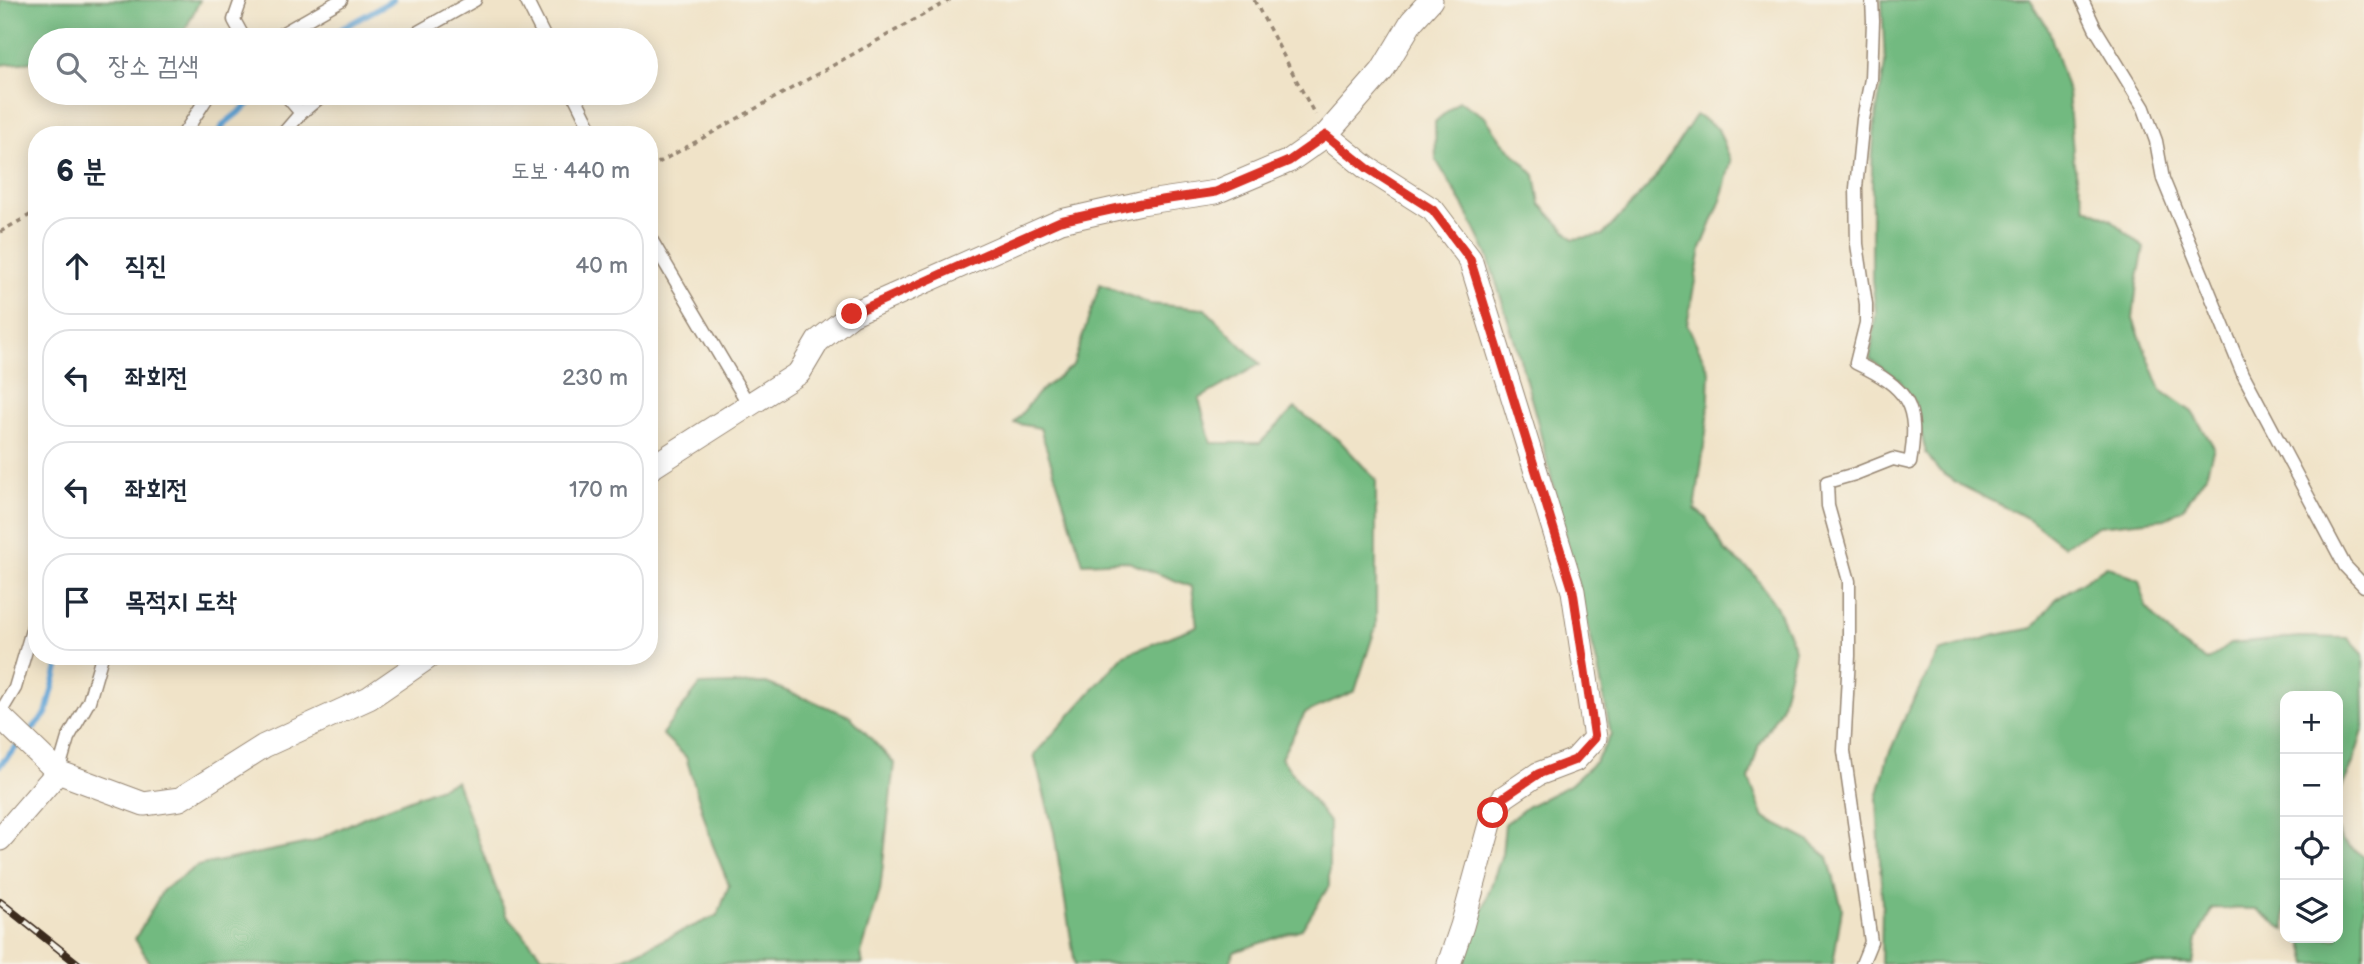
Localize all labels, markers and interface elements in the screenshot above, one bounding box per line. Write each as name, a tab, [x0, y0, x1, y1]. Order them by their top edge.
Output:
search box	[28, 28, 658, 105]
icon: search	[52, 48, 90, 86]
text: 장소 검색	[108, 51, 199, 82]
text: 6 분	[56, 154, 106, 190]
text: 도보 · 440 m	[511, 157, 630, 185]
icon: ahead	[58, 247, 96, 285]
text: 직진	[125, 251, 167, 282]
text: 40 m	[575, 252, 628, 280]
route end	[836, 298, 867, 329]
icon: left	[58, 359, 96, 397]
text: 좌회전	[125, 363, 188, 394]
text: 230 m	[562, 364, 628, 392]
icon: left	[58, 471, 96, 509]
text: 좌회전	[125, 475, 188, 506]
text: 170 m	[569, 476, 628, 504]
icon: arrive	[58, 583, 96, 621]
text: 목적지 도착	[125, 587, 237, 618]
map controls	[2280, 691, 2343, 943]
button: +	[2280, 691, 2343, 754]
button: −	[2280, 754, 2343, 817]
route start	[1477, 797, 1508, 828]
button: locate	[2280, 817, 2343, 880]
button: layers	[2280, 880, 2343, 943]

